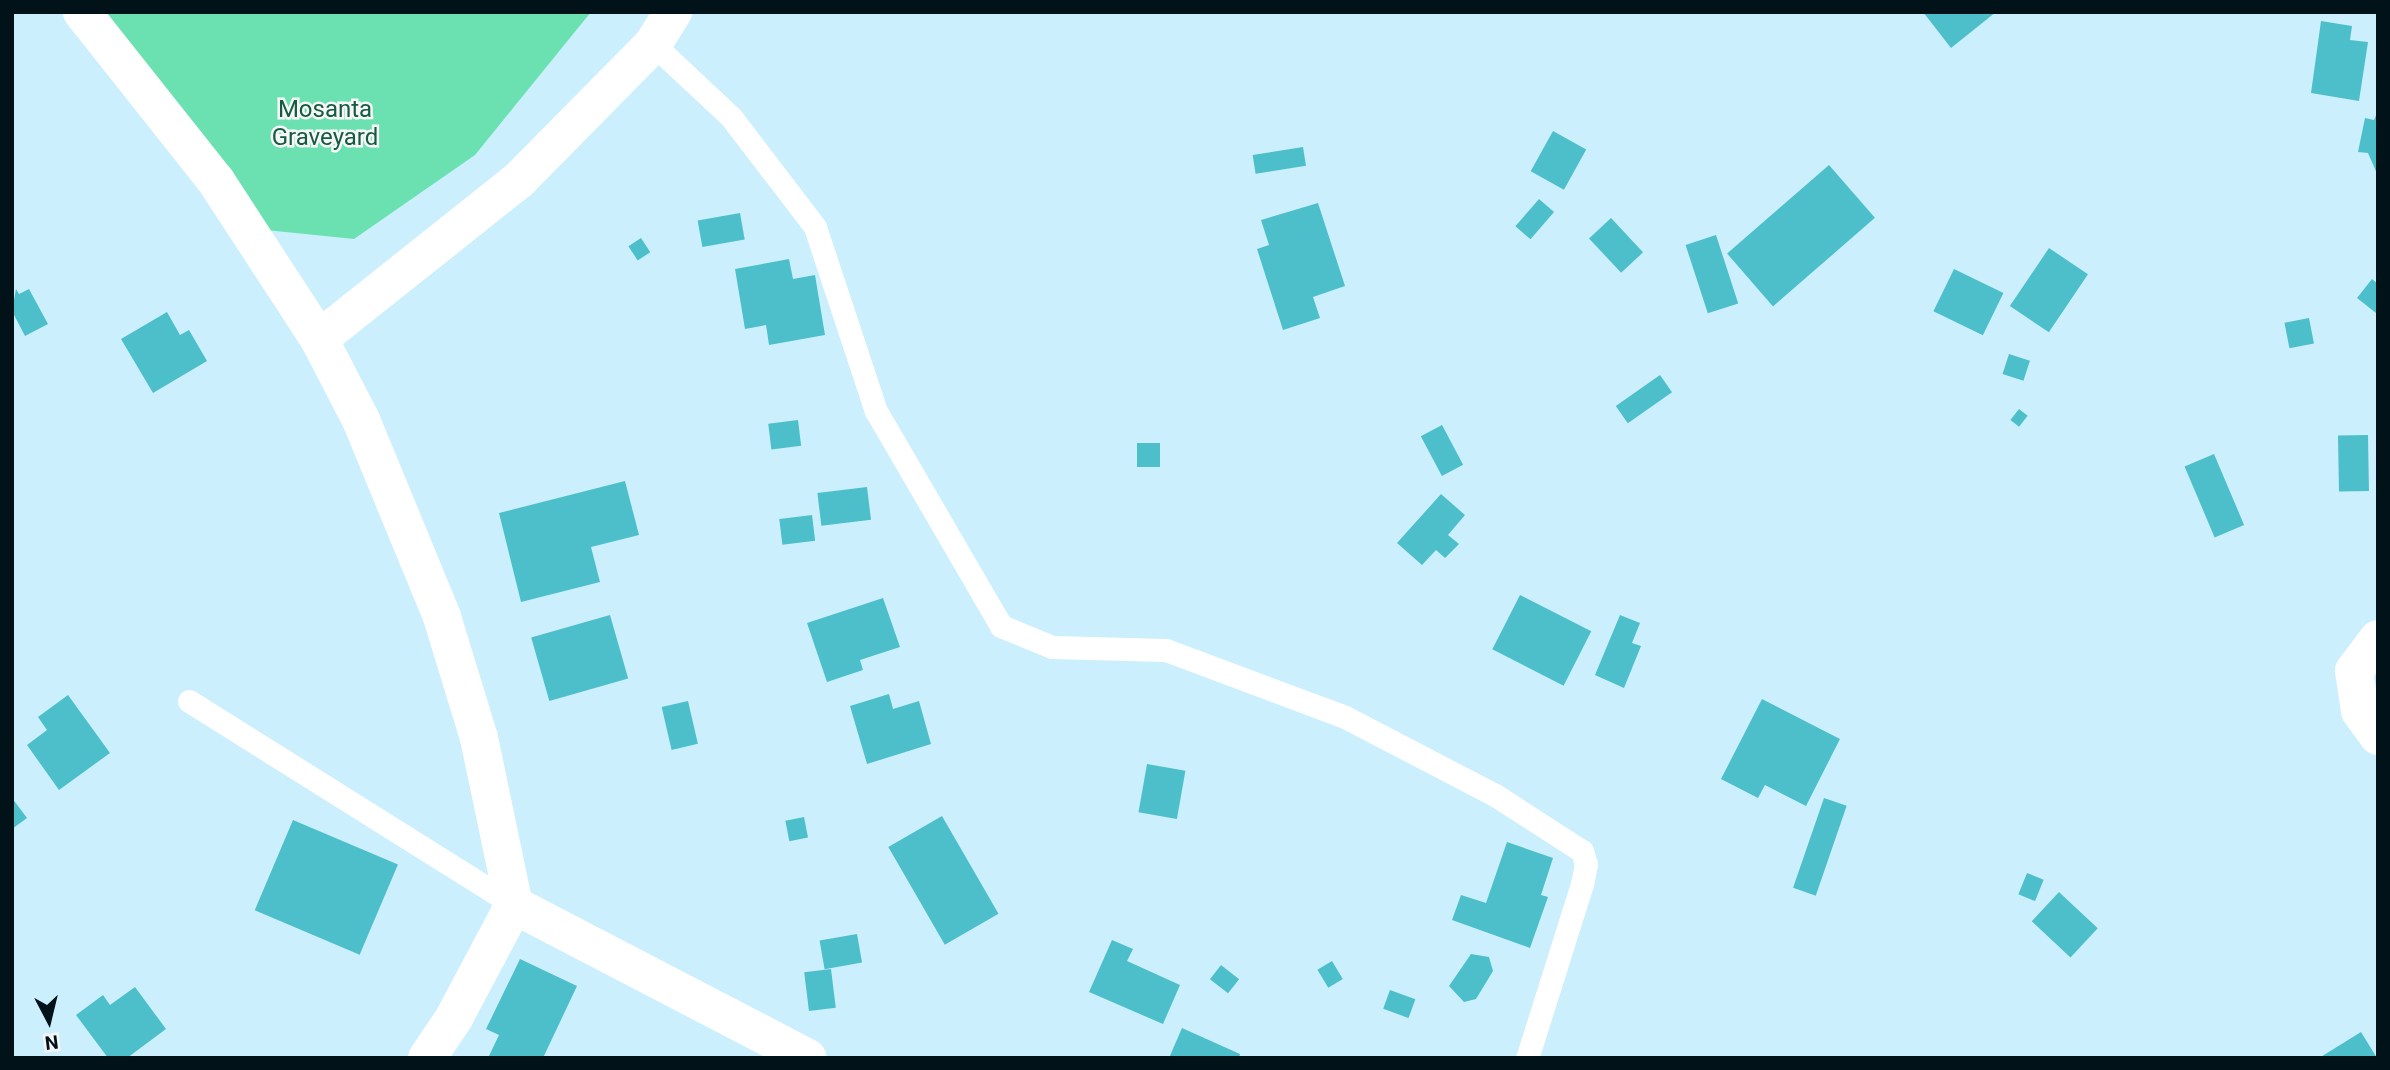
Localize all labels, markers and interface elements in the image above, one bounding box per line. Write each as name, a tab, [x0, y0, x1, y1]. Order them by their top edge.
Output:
park label: Mosanta Graveyard	[272, 96, 378, 152]
north arrow	[14, 986, 84, 1056]
text: N	[44, 1030, 60, 1055]

